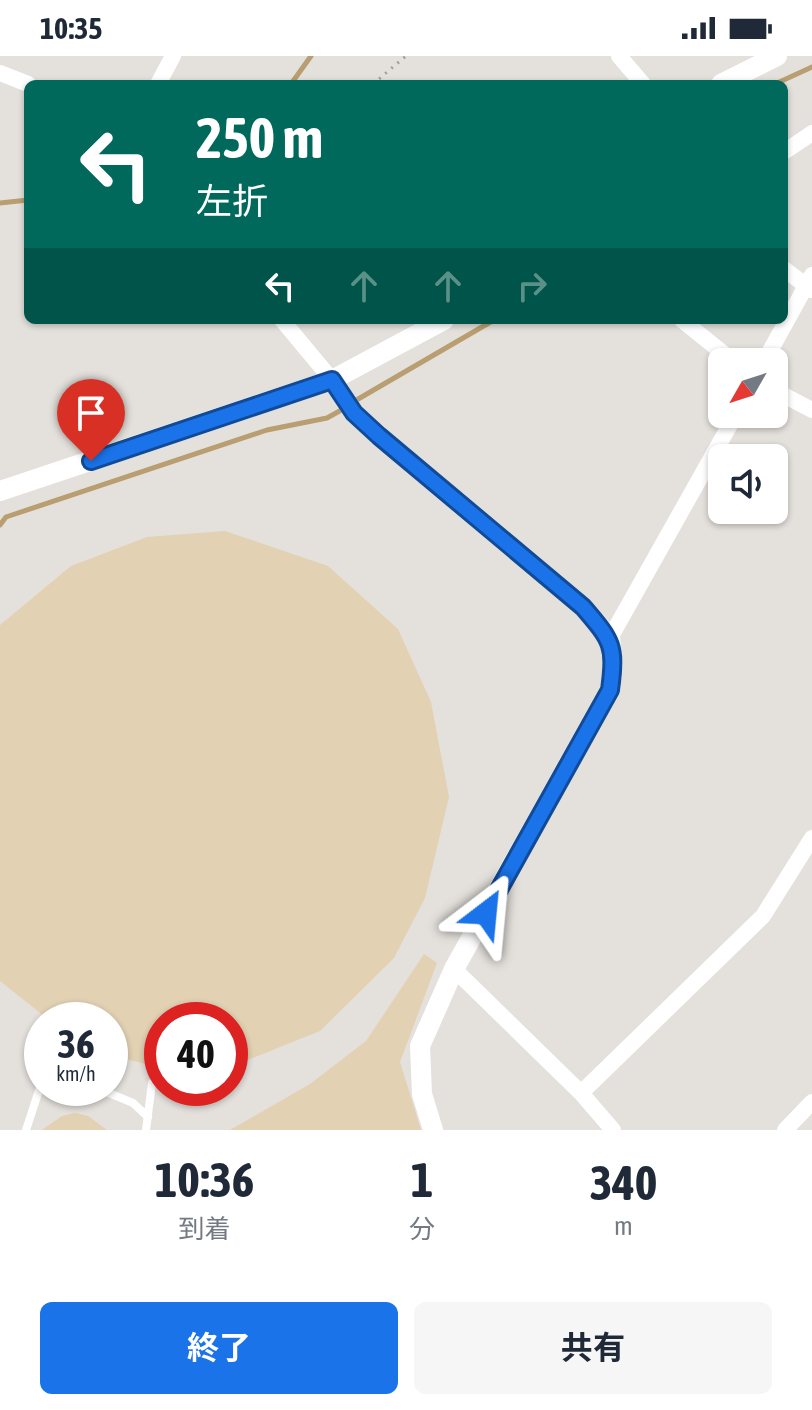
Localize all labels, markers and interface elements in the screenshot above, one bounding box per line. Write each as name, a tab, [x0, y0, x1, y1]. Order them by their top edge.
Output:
text: 10:35	[40, 11, 102, 45]
text: 250 m	[196, 106, 323, 170]
icon: left	[64, 112, 168, 216]
text: 左折	[196, 180, 268, 222]
icon: left	[258, 264, 302, 308]
icon: ahead	[342, 264, 386, 308]
icon: ahead	[426, 264, 470, 308]
icon: right	[510, 264, 554, 308]
north arrow	[708, 348, 788, 428]
map controls	[708, 348, 788, 524]
pin	[57, 379, 125, 461]
icon: arrive	[69, 391, 113, 435]
button: sound	[708, 444, 788, 524]
position arrow	[444, 871, 528, 955]
speed limit sign: 40	[144, 1002, 248, 1106]
text: 36	[57, 1021, 95, 1066]
text: km/h	[56, 1062, 96, 1085]
text: 10:36	[155, 1152, 254, 1207]
text: 1	[411, 1152, 433, 1207]
text: 340	[590, 1155, 657, 1210]
text: m	[614, 1211, 633, 1241]
text: 到着	[178, 1214, 231, 1244]
text: 分	[409, 1214, 435, 1244]
button: 終了	[40, 1302, 398, 1394]
button: 共有	[414, 1302, 772, 1394]

